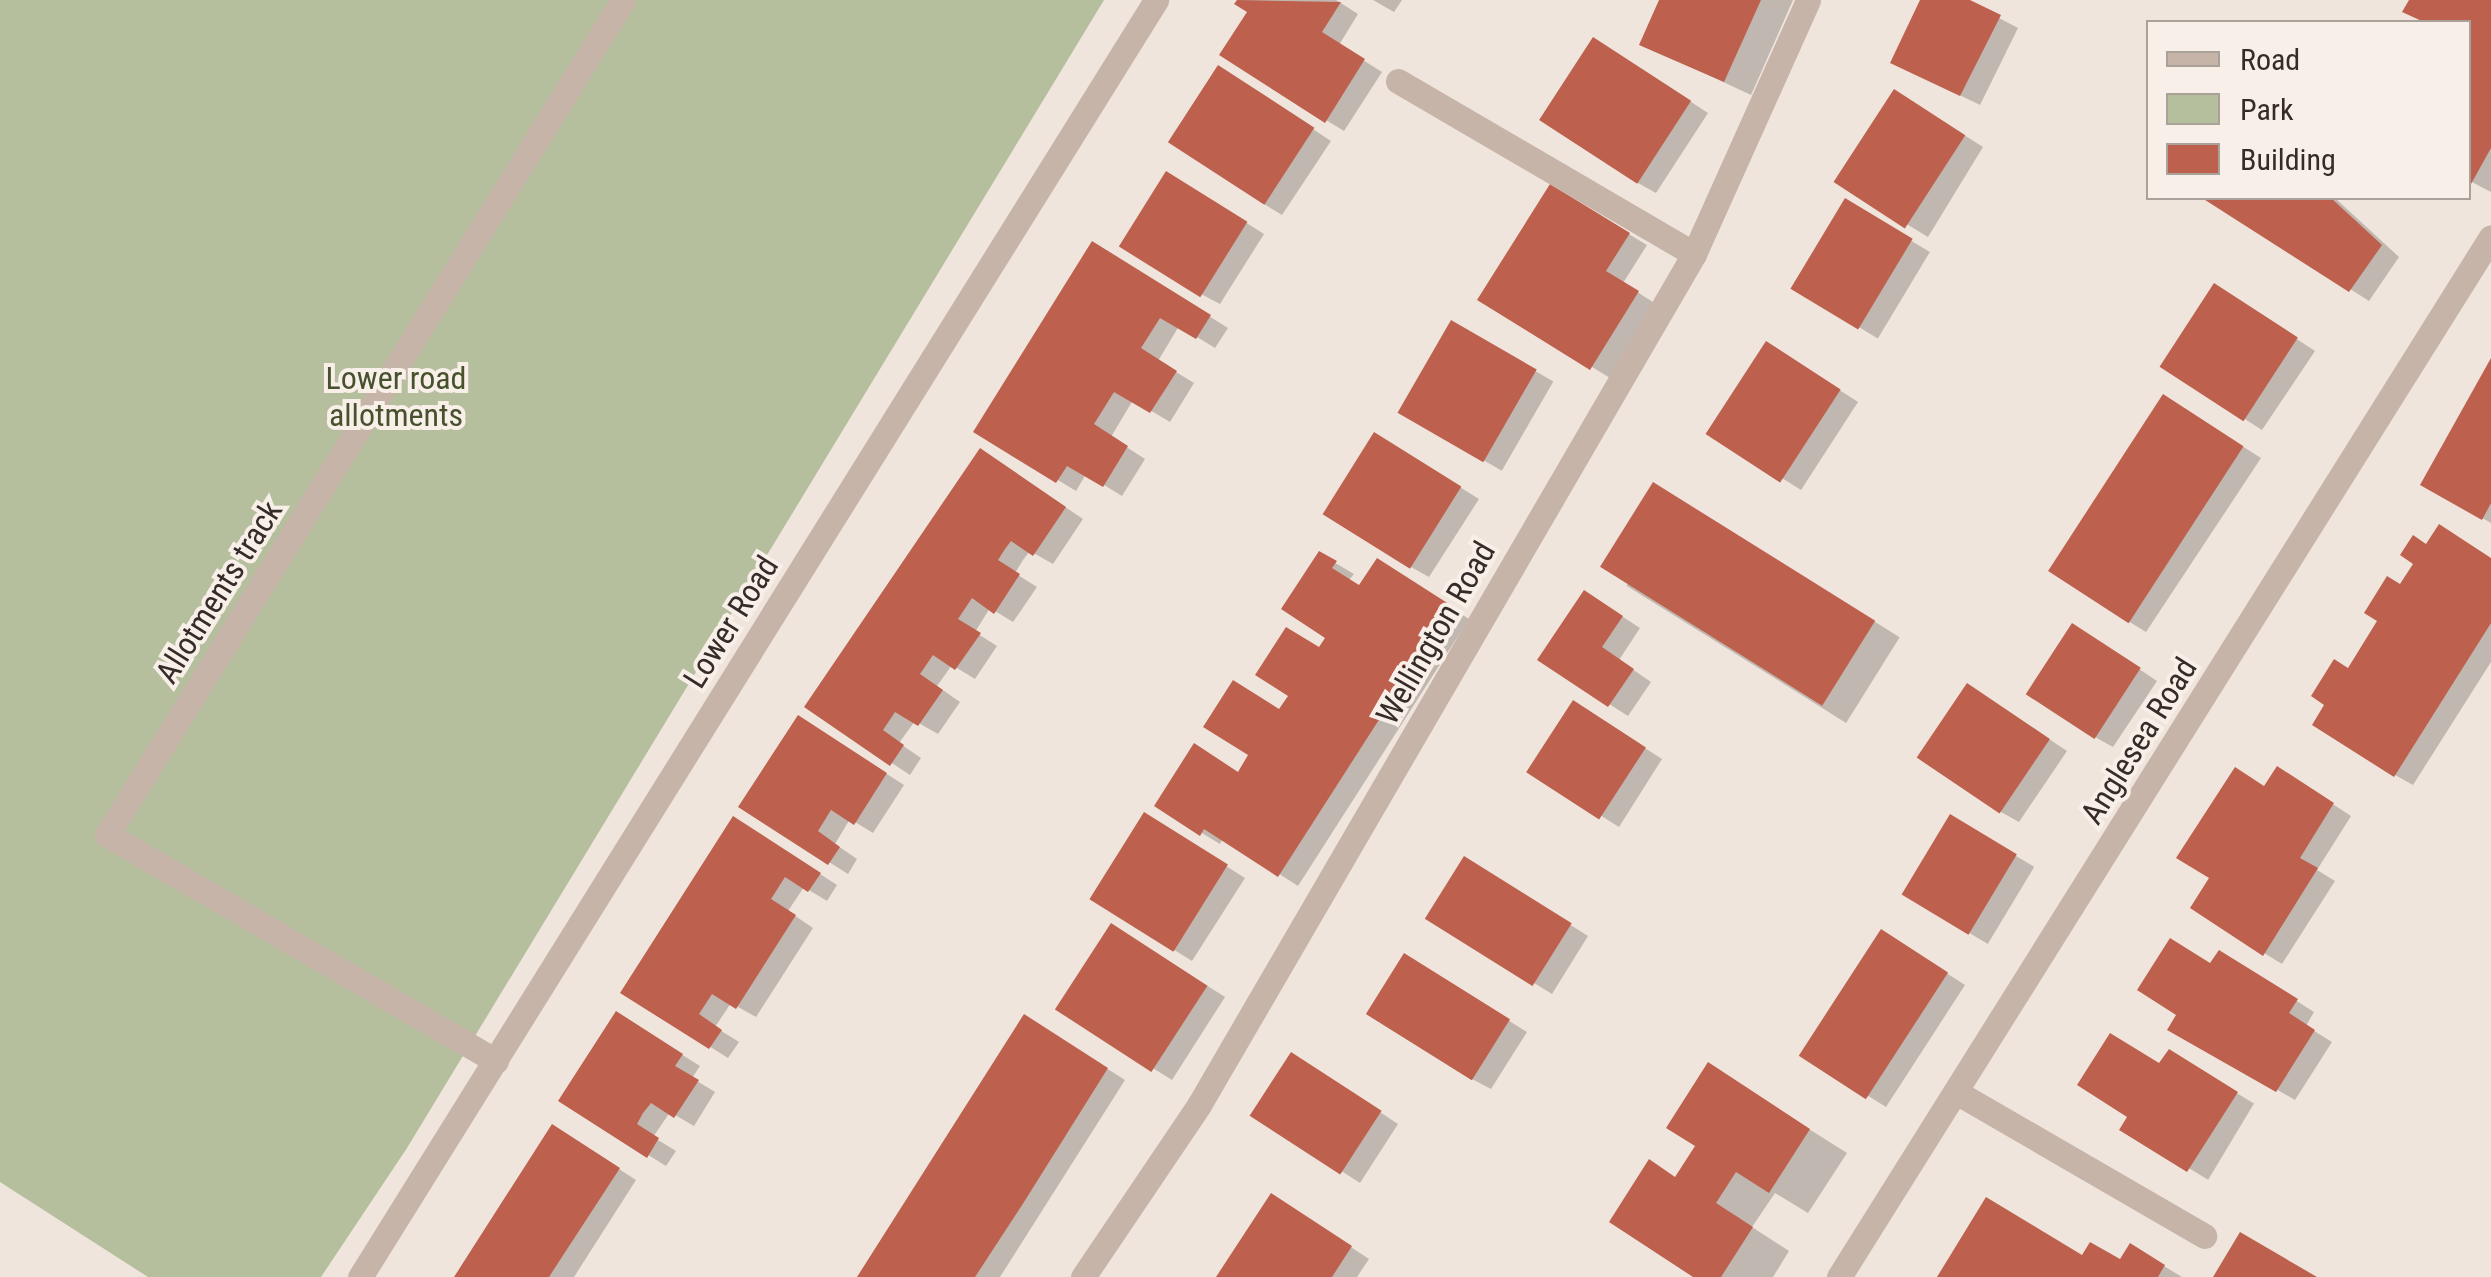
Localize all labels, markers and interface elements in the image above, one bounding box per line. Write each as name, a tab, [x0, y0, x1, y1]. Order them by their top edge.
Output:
legend	[2146, 20, 2471, 200]
text: Road	[2240, 42, 2300, 77]
text: Park	[2240, 92, 2294, 127]
text: Building	[2240, 142, 2336, 177]
park label: Lower road allotments	[326, 360, 466, 435]
street label: Allotments track	[148, 494, 290, 690]
street label: Wellington Road	[1368, 535, 1504, 731]
street label: Lower Road	[675, 549, 787, 695]
street label: Anglesea Road	[2073, 651, 2205, 831]

